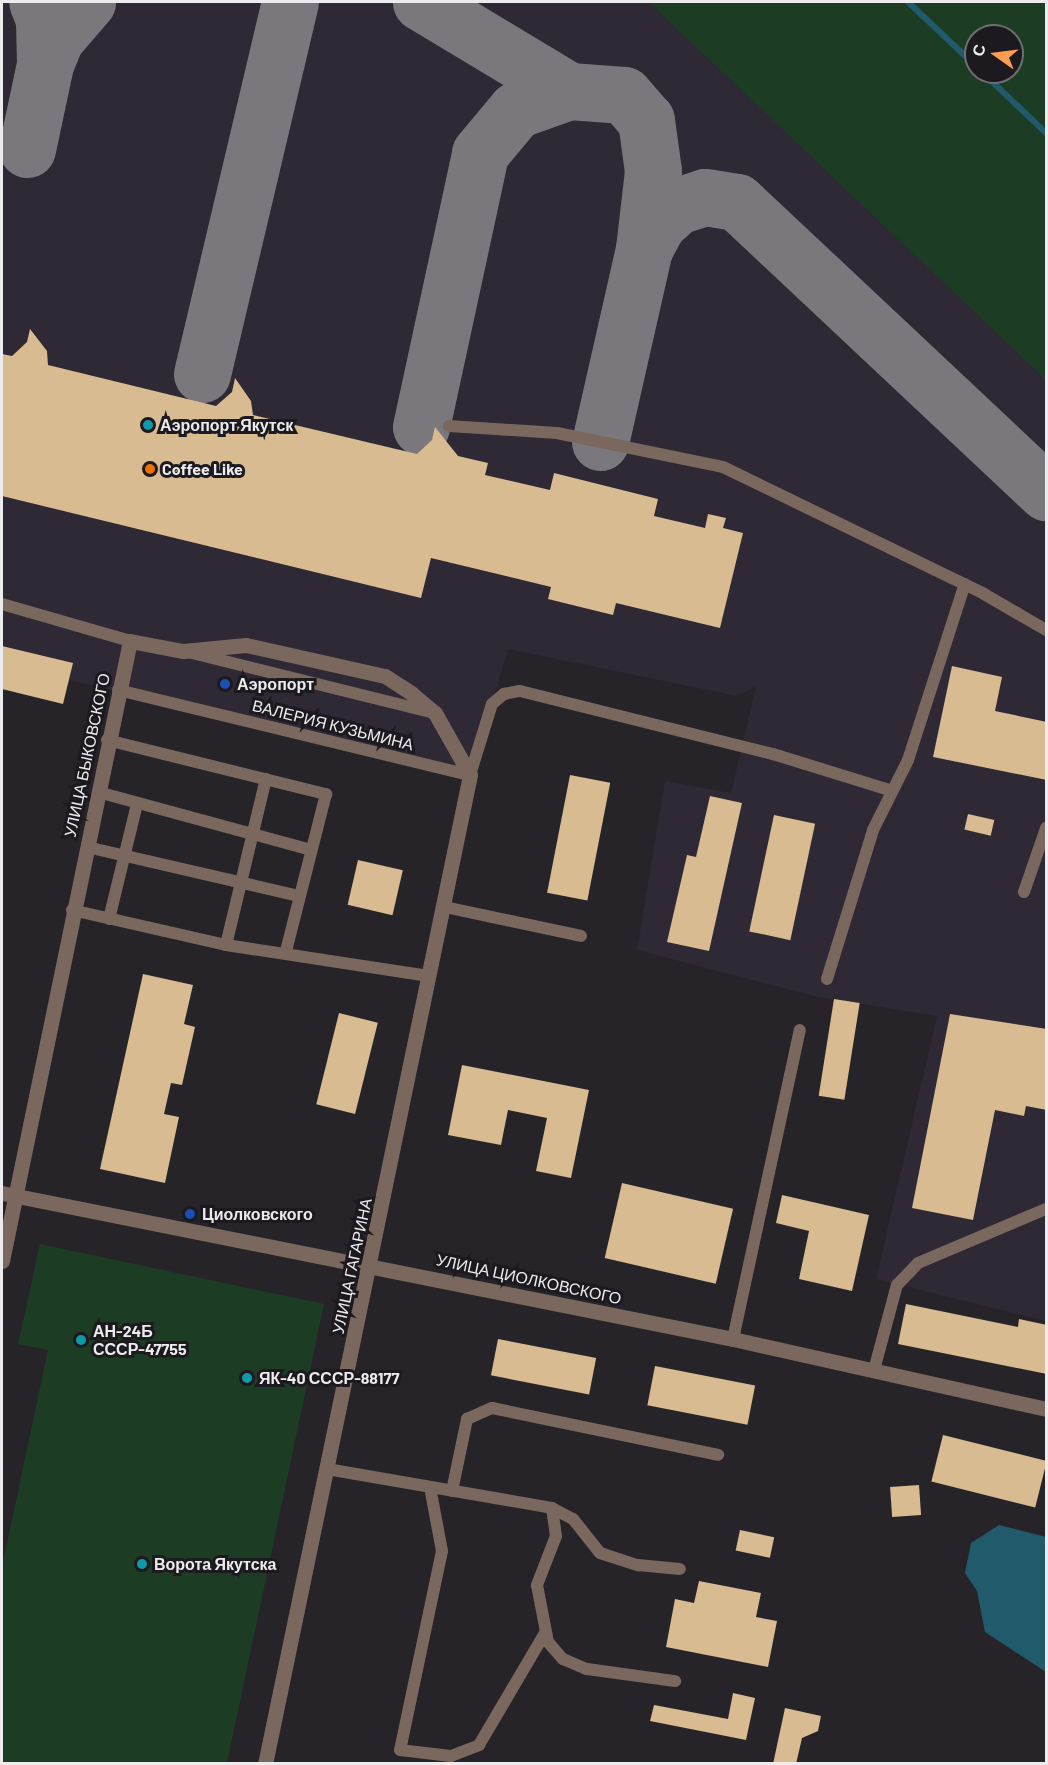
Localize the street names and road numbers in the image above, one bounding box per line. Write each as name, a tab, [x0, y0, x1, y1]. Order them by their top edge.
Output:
street label: УЛИЦА БЫКОВСКОГО	[60, 671, 114, 839]
street label: ВАЛЕРИЯ КУЗЬМИНА	[250, 696, 416, 754]
street label: УЛИЦА ГАГАРИНА	[328, 1196, 376, 1336]
street label: УЛИЦА ЦИОЛКОВСКОГО	[435, 1250, 623, 1308]

